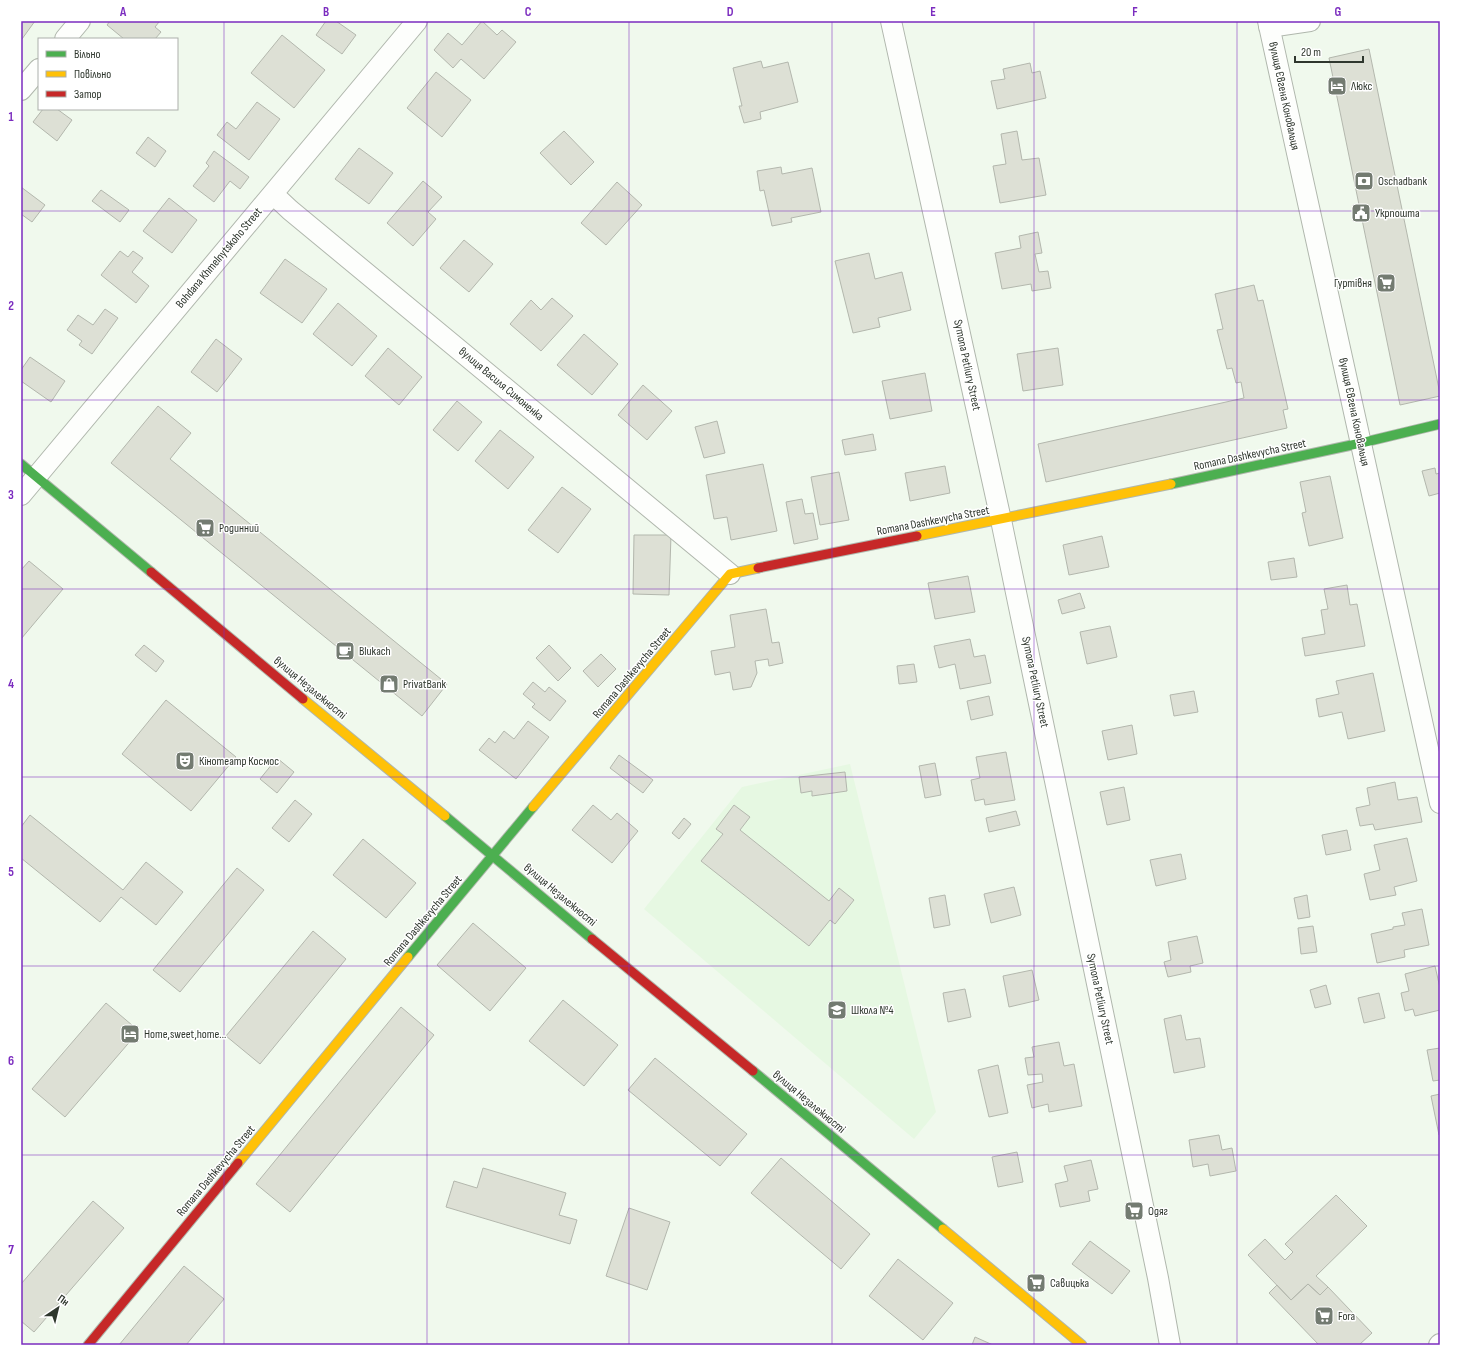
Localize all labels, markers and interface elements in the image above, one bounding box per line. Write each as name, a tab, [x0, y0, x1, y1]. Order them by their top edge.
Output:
text: A	[119, 4, 127, 20]
text: B	[323, 4, 329, 20]
text: C	[525, 4, 532, 20]
text: D	[727, 4, 734, 20]
text: E	[930, 4, 936, 20]
text: F	[1132, 4, 1138, 20]
text: G	[1335, 4, 1342, 20]
legend	[38, 38, 178, 110]
scale bar	[1295, 38, 1363, 64]
street label: вулиця Євгена Коновальця	[1265, 41, 1303, 152]
text: 20 m	[1301, 45, 1321, 60]
text: Вільно	[74, 47, 100, 62]
text: Повільно	[74, 67, 111, 82]
hotel icon: Люкс	[1326, 75, 1348, 97]
place label: Люкс	[1350, 79, 1372, 94]
text: Затор	[74, 87, 102, 102]
text: 1	[8, 109, 14, 125]
bank icon: Oschadbank	[1353, 170, 1375, 192]
place label: Oschadbank	[1378, 174, 1428, 189]
public building icon: Укрпошта	[1350, 202, 1372, 224]
street label: Bohdana Khmelnytskoho Street	[173, 204, 266, 311]
place label: Укрпошта	[1375, 206, 1420, 221]
supermarket icon: Гуртівня	[1375, 272, 1397, 294]
place label: Гуртівня	[1334, 276, 1372, 291]
text: 2	[8, 298, 14, 314]
street label: Symona Petliury Street	[950, 318, 984, 412]
street label: вулиця Василя Симоненка	[455, 344, 547, 424]
street label: вулиця Євгена Коновальця	[1335, 357, 1373, 468]
street label: Romana Dashkevycha Street	[1193, 436, 1308, 474]
text: 3	[8, 487, 14, 503]
street label: Romana Dashkevycha Street	[875, 503, 991, 539]
supermarket icon: Родинний	[194, 517, 216, 539]
place label: Родинний	[219, 521, 259, 536]
street label: Romana Dashkevycha Street	[590, 624, 675, 722]
street label: Symona Petliury Street	[1018, 635, 1052, 729]
cafe icon: Blukach	[334, 640, 356, 662]
place label: Blukach	[359, 644, 391, 659]
street label: вулиця Незалежності	[271, 653, 349, 723]
shop icon: PrivatBank	[378, 673, 400, 695]
text: 4	[8, 676, 14, 692]
place label: PrivatBank	[403, 677, 447, 692]
theatre icon: Кінотеатр Космос	[174, 750, 196, 772]
place label: Кінотеатр Космос	[199, 754, 279, 769]
street label: вулиця Незалежності	[521, 860, 599, 930]
text: 5	[8, 864, 14, 880]
street label: Romana Dashkevycha Street	[381, 872, 466, 970]
street label: Symona Petliury Street	[1083, 952, 1117, 1046]
school or university icon: Школа №4	[826, 999, 848, 1021]
place label: Школа №4	[851, 1003, 894, 1018]
hotel icon: Home,sweet,home...	[119, 1023, 141, 1045]
place label: Home,sweet,home...	[144, 1027, 226, 1042]
text: 6	[8, 1053, 14, 1069]
street label: вулиця Незалежності	[770, 1067, 848, 1137]
street label: Romana Dashkevycha Street	[174, 1122, 259, 1220]
supermarket icon: Одяг	[1123, 1200, 1145, 1222]
place label: Одяг	[1148, 1204, 1168, 1219]
text: 7	[8, 1242, 14, 1258]
supermarket icon: Савицька	[1025, 1272, 1047, 1294]
place label: Савицька	[1050, 1276, 1090, 1291]
north arrow	[38, 1288, 78, 1328]
text: Пн	[55, 1292, 72, 1309]
supermarket icon: Fora	[1313, 1305, 1335, 1327]
place label: Fora	[1338, 1309, 1356, 1324]

